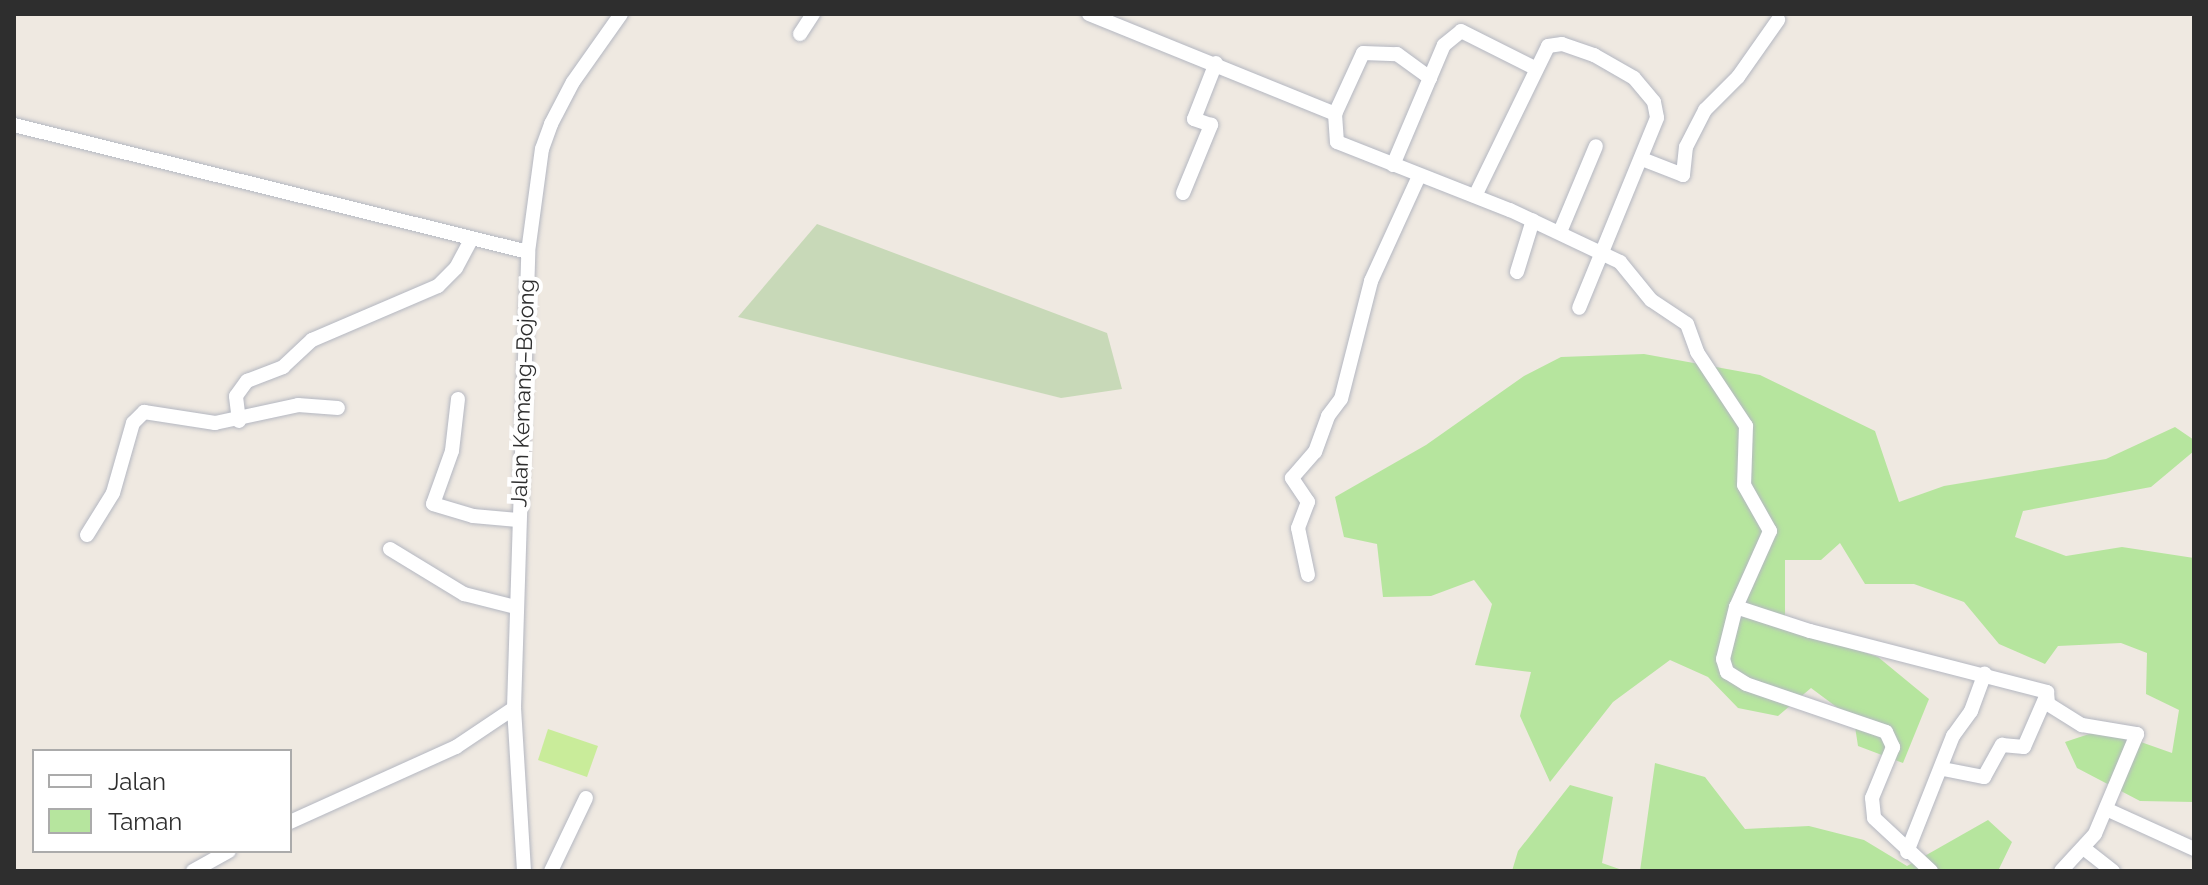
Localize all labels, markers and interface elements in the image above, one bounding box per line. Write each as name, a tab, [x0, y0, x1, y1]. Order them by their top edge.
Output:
street label: Jalan Kemang–Bojong	[506, 278, 540, 508]
legend	[32, 749, 292, 853]
text: Jalan	[108, 767, 166, 796]
text: Taman	[108, 807, 182, 836]

